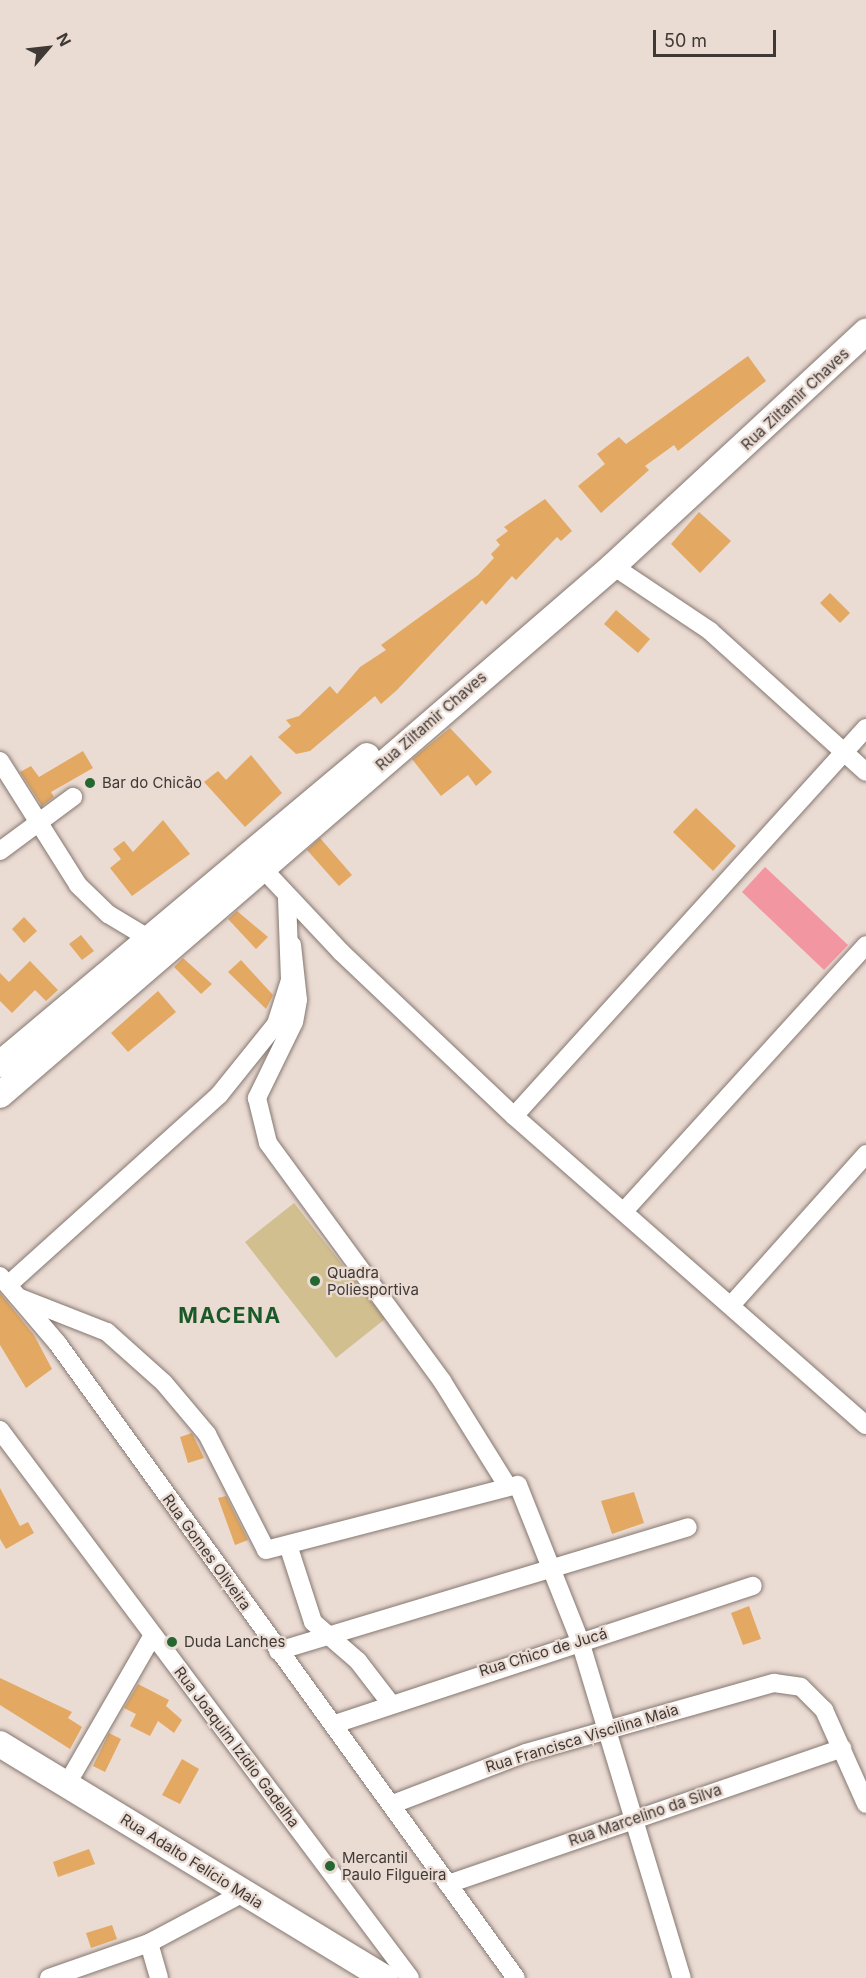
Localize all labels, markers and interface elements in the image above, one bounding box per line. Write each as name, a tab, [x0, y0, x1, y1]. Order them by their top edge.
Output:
north arrow	[18, 18, 78, 78]
scale bar	[656, 18, 779, 56]
text: N	[52, 29, 76, 50]
text: 50 m	[664, 30, 707, 51]
street label: Rua Ziltamir Chaves	[737, 344, 853, 454]
street label: Rua Ziltamir Chaves	[372, 668, 490, 774]
place label: Bar do Chicão	[102, 774, 202, 792]
marker: Bar do Chicão	[83, 776, 97, 790]
place label: Quadra Poliesportiva	[327, 1263, 419, 1298]
marker: Quadra Poliesportiva	[308, 1274, 322, 1288]
district label: MACENA	[178, 1303, 282, 1329]
street label: Rua Gomes Oliveira	[159, 1491, 255, 1613]
street label: Rua Chico de Jucá	[477, 1624, 609, 1680]
place label: Duda Lanches	[184, 1633, 285, 1651]
marker: Duda Lanches	[165, 1635, 179, 1649]
street label: Rua Joaquim Izídio Gadelha	[171, 1663, 303, 1831]
street label: Rua Francisca Viscilina Maia	[483, 1700, 681, 1776]
street label: Rua Marcelino da Silva	[566, 1780, 724, 1850]
street label: Rua Adalto Felício Maia	[117, 1810, 267, 1912]
place label: Mercantil Paulo Filgueira	[342, 1848, 446, 1883]
marker: Mercantil Paulo Filgueira	[323, 1859, 337, 1873]

